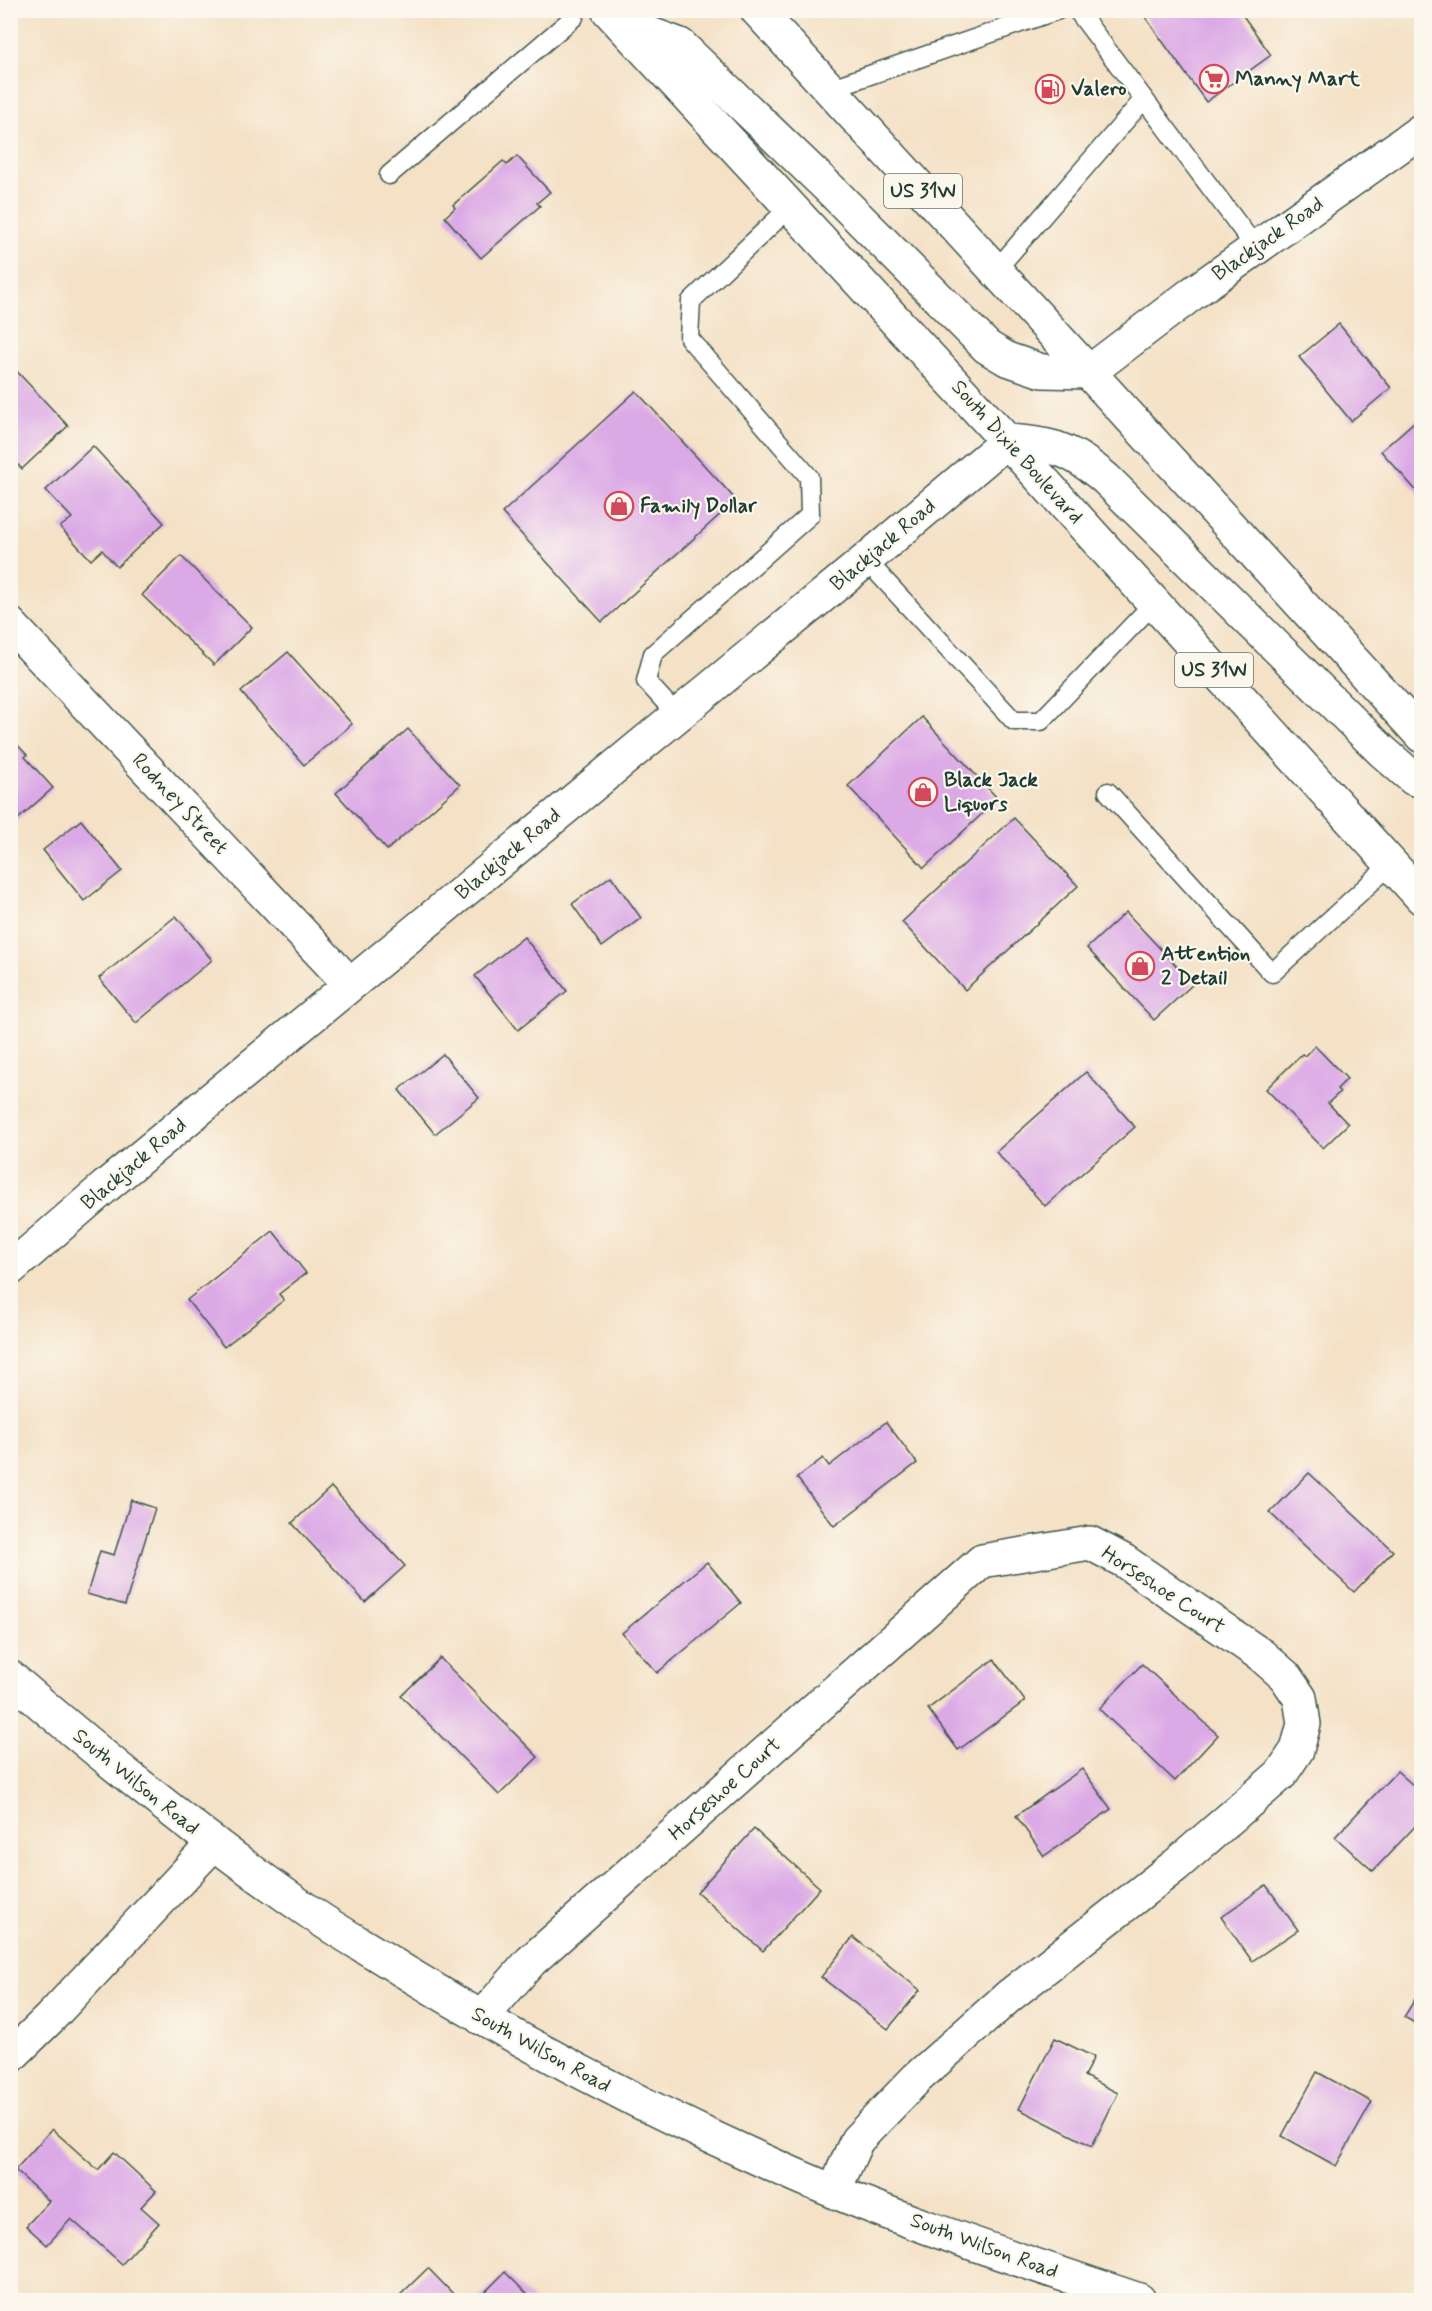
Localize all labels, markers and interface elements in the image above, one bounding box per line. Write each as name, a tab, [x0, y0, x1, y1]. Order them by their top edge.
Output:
supermarket icon: Manny Mart	[1198, 63, 1230, 95]
place label: Manny Mart	[1235, 65, 1361, 93]
fuel station icon: Valero	[1034, 73, 1066, 105]
place label: Valero	[1071, 75, 1127, 103]
road number: US 31W	[884, 174, 962, 208]
street label: Blackjack Road	[1207, 190, 1329, 288]
street label: South Dixie Boulevard	[945, 374, 1089, 530]
shop icon: Family Dollar	[603, 490, 635, 522]
place label: Family Dollar	[640, 492, 758, 520]
street label: Blackjack Road	[824, 492, 942, 598]
road number: US 31W	[1175, 653, 1253, 687]
street label: Rodney Street	[126, 747, 235, 861]
place label: Black Jack Liquors	[944, 766, 1038, 818]
shop icon: Black Jack Liquors	[907, 776, 939, 808]
street label: Blackjack Road	[449, 801, 567, 907]
place label: Attention 2 Detail	[1161, 940, 1250, 992]
shop icon: Attention 2 Detail	[1124, 950, 1156, 982]
street label: Blackjack Road	[75, 1111, 193, 1217]
street label: Horseshoe Court	[1096, 1539, 1230, 1641]
street label: South Wilson Road	[67, 1722, 205, 1842]
street label: Horseshoe Court	[663, 1731, 787, 1847]
street label: South Wilson Road	[466, 2000, 616, 2100]
street label: South Wilson Road	[906, 2206, 1062, 2286]

